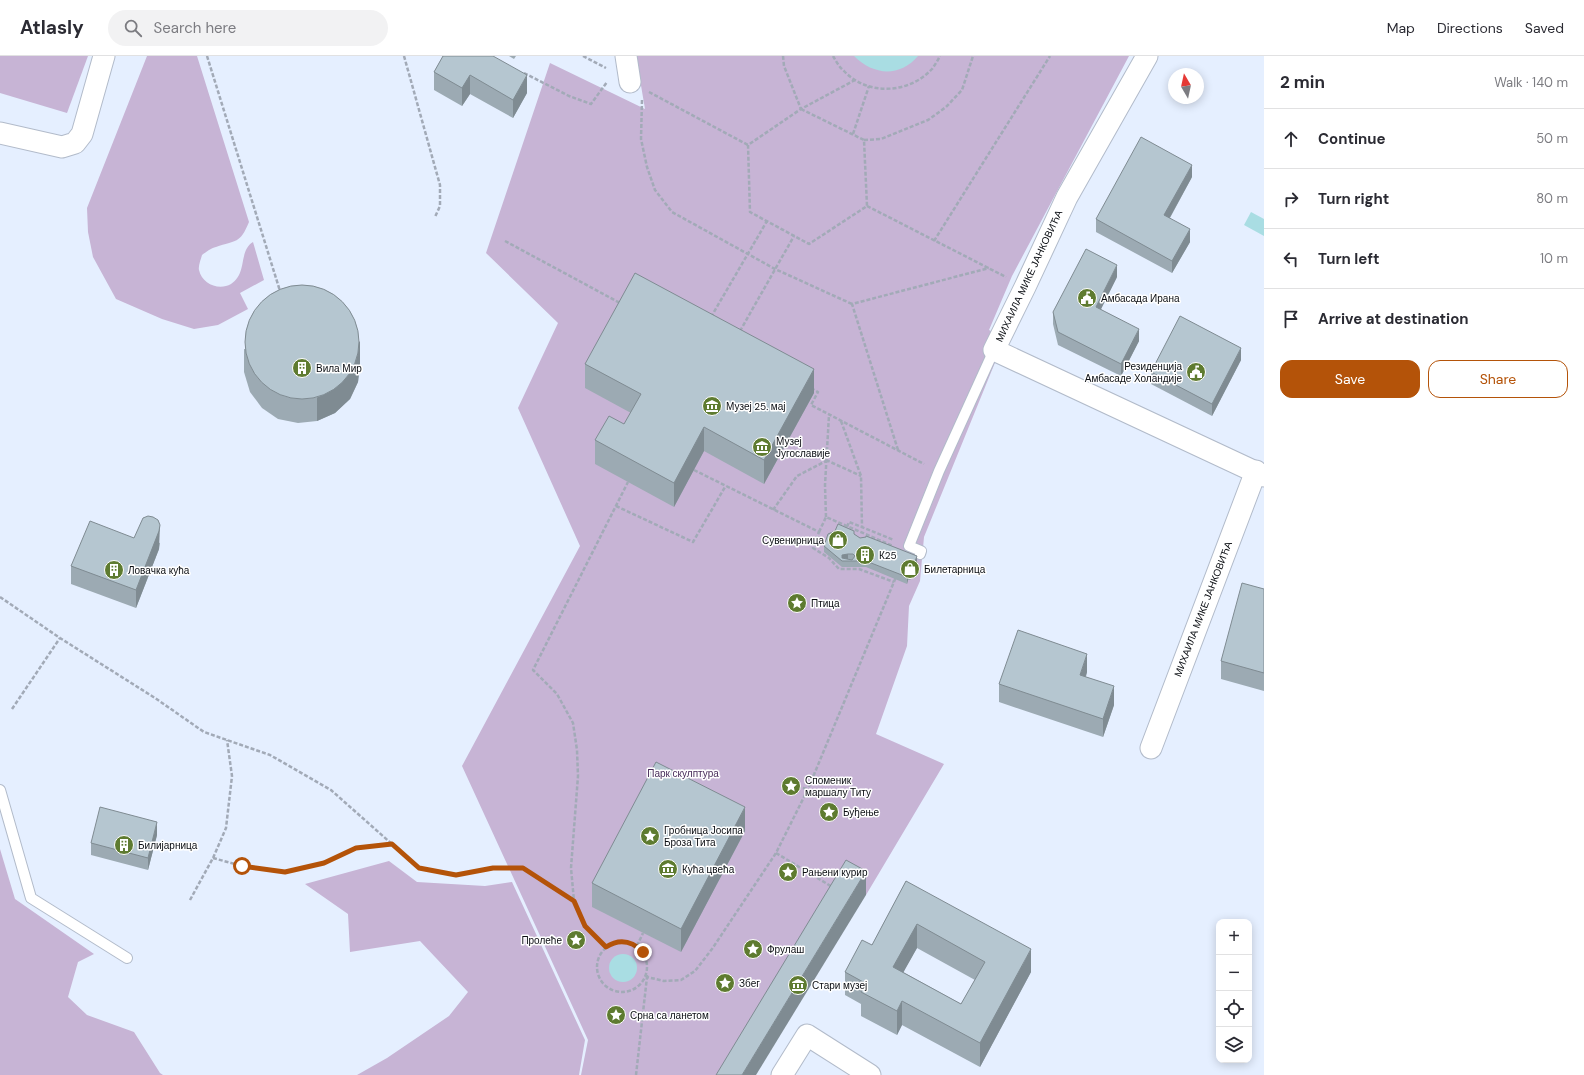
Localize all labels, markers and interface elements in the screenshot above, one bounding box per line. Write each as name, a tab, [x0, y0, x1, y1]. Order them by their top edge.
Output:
search box	[108, 10, 388, 46]
text: Atlasly	[20, 15, 84, 40]
icon: search	[122, 17, 144, 39]
text: Search here	[154, 18, 236, 38]
text: Map	[1387, 19, 1415, 37]
text: Directions	[1437, 19, 1503, 37]
text: Saved	[1525, 19, 1564, 37]
north arrow	[1168, 68, 1204, 104]
text: 2 min	[1280, 71, 1325, 93]
text: Walk · 140 m	[1494, 74, 1568, 91]
icon: ahead	[1280, 128, 1302, 150]
text: Continue	[1318, 129, 1386, 149]
text: 50 m	[1536, 130, 1568, 147]
icon: right	[1280, 188, 1302, 210]
text: Turn right	[1318, 189, 1389, 209]
text: 80 m	[1536, 190, 1568, 207]
street label: МИХАИЛА МИКЕ ЈАНКОВИЋА	[993, 208, 1065, 344]
icon: left	[1280, 248, 1302, 270]
text: Turn left	[1318, 249, 1379, 269]
text: 10 m	[1540, 250, 1568, 267]
public building icon: Амбасада Ирана	[1076, 287, 1098, 309]
place label: Амбасада Ирана	[1101, 292, 1180, 305]
icon: arrive	[1280, 308, 1302, 330]
text: Arrive at destination	[1318, 309, 1469, 329]
building icon: Вила Мир	[291, 357, 313, 379]
place label: Резиденција Амбасаде Холандије	[1085, 360, 1182, 385]
button: Save	[1280, 360, 1420, 398]
button: Share	[1428, 360, 1568, 398]
public building icon: Резиденција Амбасаде Холандије	[1185, 361, 1207, 383]
place label: Вила Мир	[316, 362, 362, 375]
museum icon: Музеј 25. мај	[701, 395, 723, 417]
place label: Музеј 25. мај	[726, 400, 786, 413]
place label: Музеј Југославије	[776, 435, 831, 460]
museum icon: Музеј Југославије	[751, 436, 773, 458]
shop icon: Сувенирница	[827, 529, 849, 551]
place label: Сувенирница	[762, 534, 824, 547]
street label: МИХАИЛА МИКЕ ЈАНКОВИЋА	[1171, 539, 1235, 679]
building icon: К25	[854, 544, 876, 566]
place label: К25	[879, 549, 897, 562]
shop icon: Билетарница	[899, 558, 921, 580]
building icon: Ловачка кућа	[103, 559, 125, 581]
place label: Билетарница	[924, 563, 986, 576]
place label: Ловачка кућа	[128, 564, 190, 577]
place icon: Птица	[786, 592, 808, 614]
place label: Птица	[811, 597, 840, 610]
park label: Парк скулптура	[647, 767, 719, 780]
place label: Споменик маршалу Титу	[805, 774, 871, 799]
place icon: Споменик маршалу Титу	[780, 775, 802, 797]
place icon: Буђење	[818, 801, 840, 823]
place label: Буђење	[843, 806, 880, 819]
place label: Гробница Јосипа Броза Тита	[664, 824, 743, 849]
place icon: Гробница Јосипа Броза Тита	[639, 825, 661, 847]
building icon: Билијарница	[113, 834, 135, 856]
place label: Билијарница	[138, 839, 198, 852]
route start	[233, 857, 251, 875]
museum icon: Кућа цвећа	[657, 858, 679, 880]
place icon: Рањени курир	[777, 861, 799, 883]
place label: Кућа цвећа	[682, 863, 735, 876]
place label: Рањени курир	[802, 866, 868, 879]
map controls	[1216, 919, 1252, 1063]
button: +	[1216, 919, 1252, 955]
place icon: Пролеће	[565, 929, 587, 951]
place label: Пролеће	[521, 934, 562, 947]
place icon: Фрулаш	[742, 938, 764, 960]
route end	[634, 943, 652, 961]
place label: Фрулаш	[767, 943, 804, 956]
button: −	[1216, 955, 1252, 991]
place icon: Збег	[714, 972, 736, 994]
museum icon: Стари музеј	[787, 974, 809, 996]
place label: Збег	[739, 977, 760, 990]
place label: Стари музеј	[812, 979, 867, 992]
button: locate	[1216, 991, 1252, 1027]
place icon: Срна са ланетом	[605, 1004, 627, 1026]
place label: Срна са ланетом	[630, 1009, 709, 1022]
button: layers	[1216, 1027, 1252, 1063]

